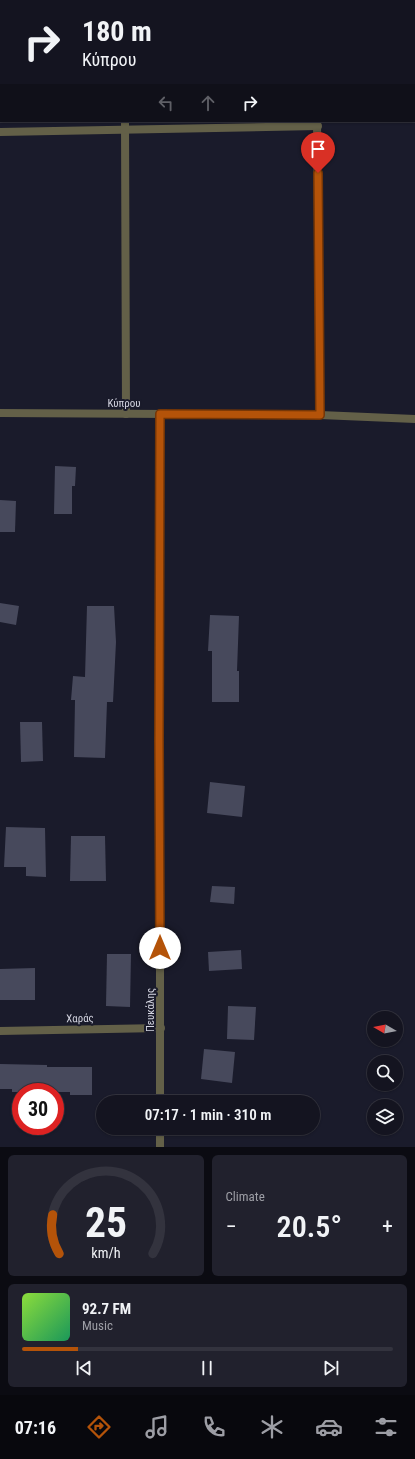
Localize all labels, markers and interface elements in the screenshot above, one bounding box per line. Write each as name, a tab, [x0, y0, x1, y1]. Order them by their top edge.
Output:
text: 180 m	[82, 15, 152, 48]
icon: right	[16, 16, 68, 68]
text: Κύπρου	[82, 49, 136, 70]
icon: left	[155, 92, 177, 114]
icon: ahead	[197, 92, 219, 114]
icon: right	[239, 92, 261, 114]
pin	[301, 132, 335, 173]
icon: arrive	[307, 138, 329, 160]
street label: Κύπρου	[107, 397, 141, 410]
position arrow	[139, 927, 181, 969]
street label: Πευκάλης	[144, 988, 157, 1032]
north arrow	[367, 1011, 403, 1047]
map controls	[367, 1011, 403, 1135]
street label: Χαράς	[66, 1012, 94, 1025]
button: search	[367, 1055, 403, 1091]
speed limit sign: 30	[12, 1083, 64, 1135]
button: layers	[367, 1099, 403, 1135]
text: 07:17 · 1 min · 310 m	[145, 1106, 271, 1124]
text: Climate	[226, 1189, 265, 1204]
text: 25	[85, 1197, 127, 1246]
text: 20.5°	[277, 1209, 342, 1244]
text: −	[226, 1214, 237, 1239]
text: +	[382, 1214, 393, 1239]
text: km/h	[91, 1244, 120, 1260]
text: 92.7 FM	[82, 1300, 131, 1318]
text: Music	[82, 1318, 113, 1333]
icon: previous	[73, 1357, 95, 1379]
icon: pause	[196, 1357, 218, 1379]
icon: next	[320, 1357, 342, 1379]
icon: directions	[85, 1413, 113, 1441]
icon: music	[143, 1413, 171, 1441]
icon: phone	[200, 1413, 228, 1441]
icon: climate	[258, 1413, 286, 1441]
icon: car	[315, 1413, 343, 1441]
icon: filters	[372, 1413, 400, 1441]
text: 07:16	[15, 1417, 56, 1438]

